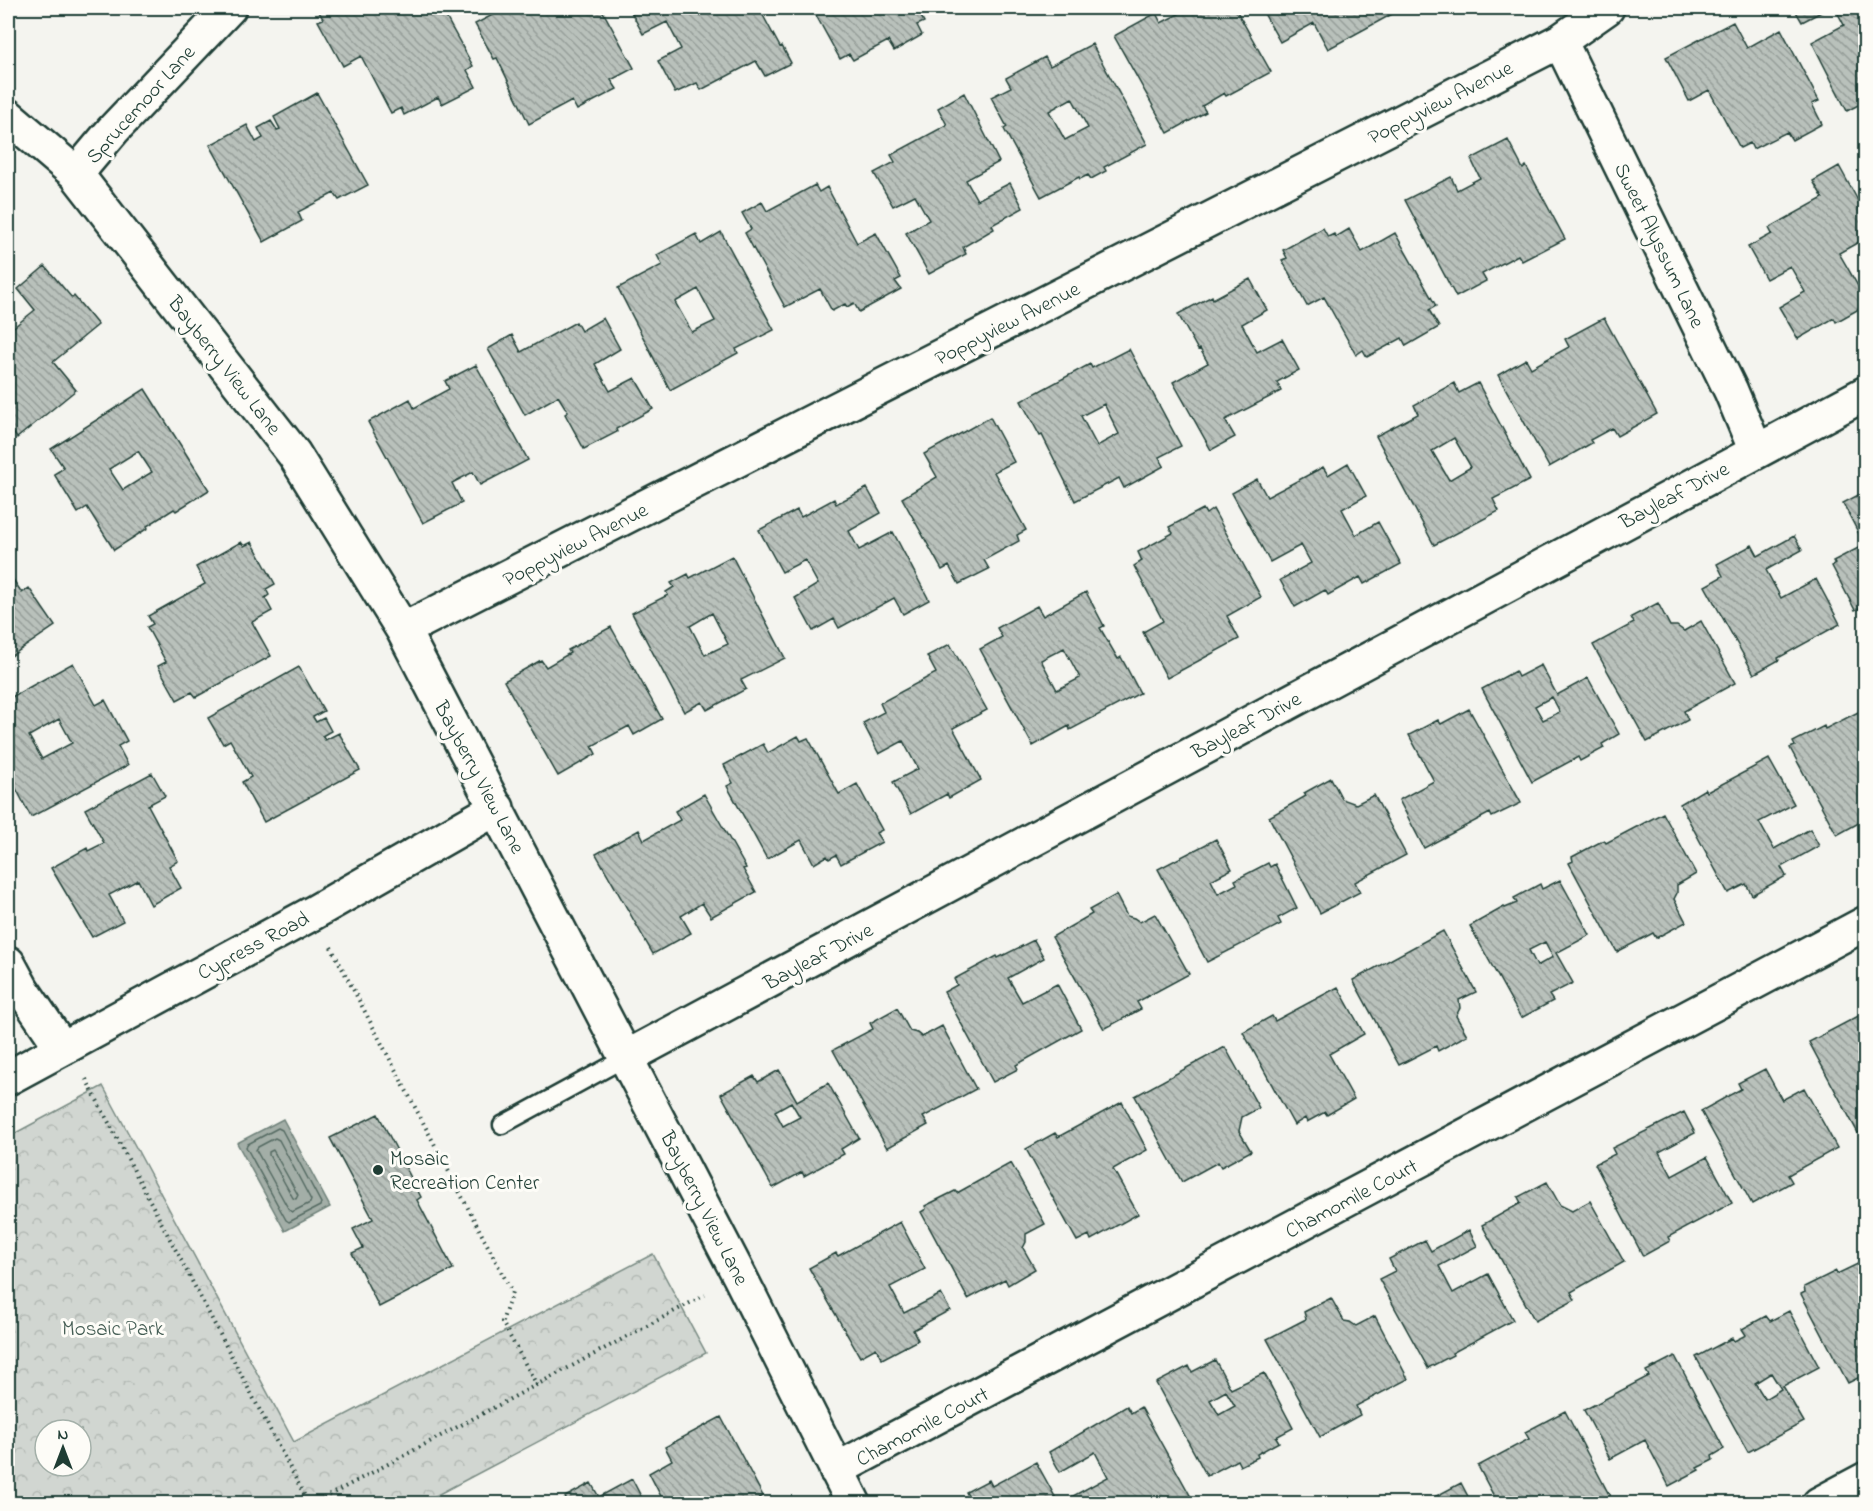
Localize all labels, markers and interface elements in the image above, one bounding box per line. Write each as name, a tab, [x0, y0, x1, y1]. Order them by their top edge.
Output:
street label: Sprucemoor Lane	[80, 39, 203, 171]
street label: Poppyview Avenue	[1363, 54, 1520, 155]
street label: Sweet Alyssum Lane	[1603, 158, 1711, 335]
street label: Poppyview Avenue	[930, 275, 1087, 376]
street label: Bayberry View Lane	[157, 289, 288, 444]
street label: Bayleaf Drive	[1614, 455, 1737, 540]
street label: Poppyview Avenue	[498, 496, 655, 597]
street label: Bayleaf Drive	[1186, 685, 1309, 770]
street label: Bayberry View Lane	[423, 695, 532, 861]
street label: Cypress Road	[193, 905, 316, 991]
street label: Bayleaf Drive	[758, 916, 881, 1001]
street label: Bayberry View Lane	[649, 1126, 755, 1293]
place label: Mosaic Recreation Center	[390, 1145, 540, 1199]
street label: Chamomile Court	[1280, 1152, 1424, 1247]
marker: Mosaic Recreation Center	[371, 1163, 385, 1177]
park label: Mosaic Park	[62, 1315, 165, 1345]
street label: Chamomile Court	[851, 1380, 995, 1475]
north arrow	[33, 1418, 93, 1478]
text: N	[58, 1423, 69, 1447]

